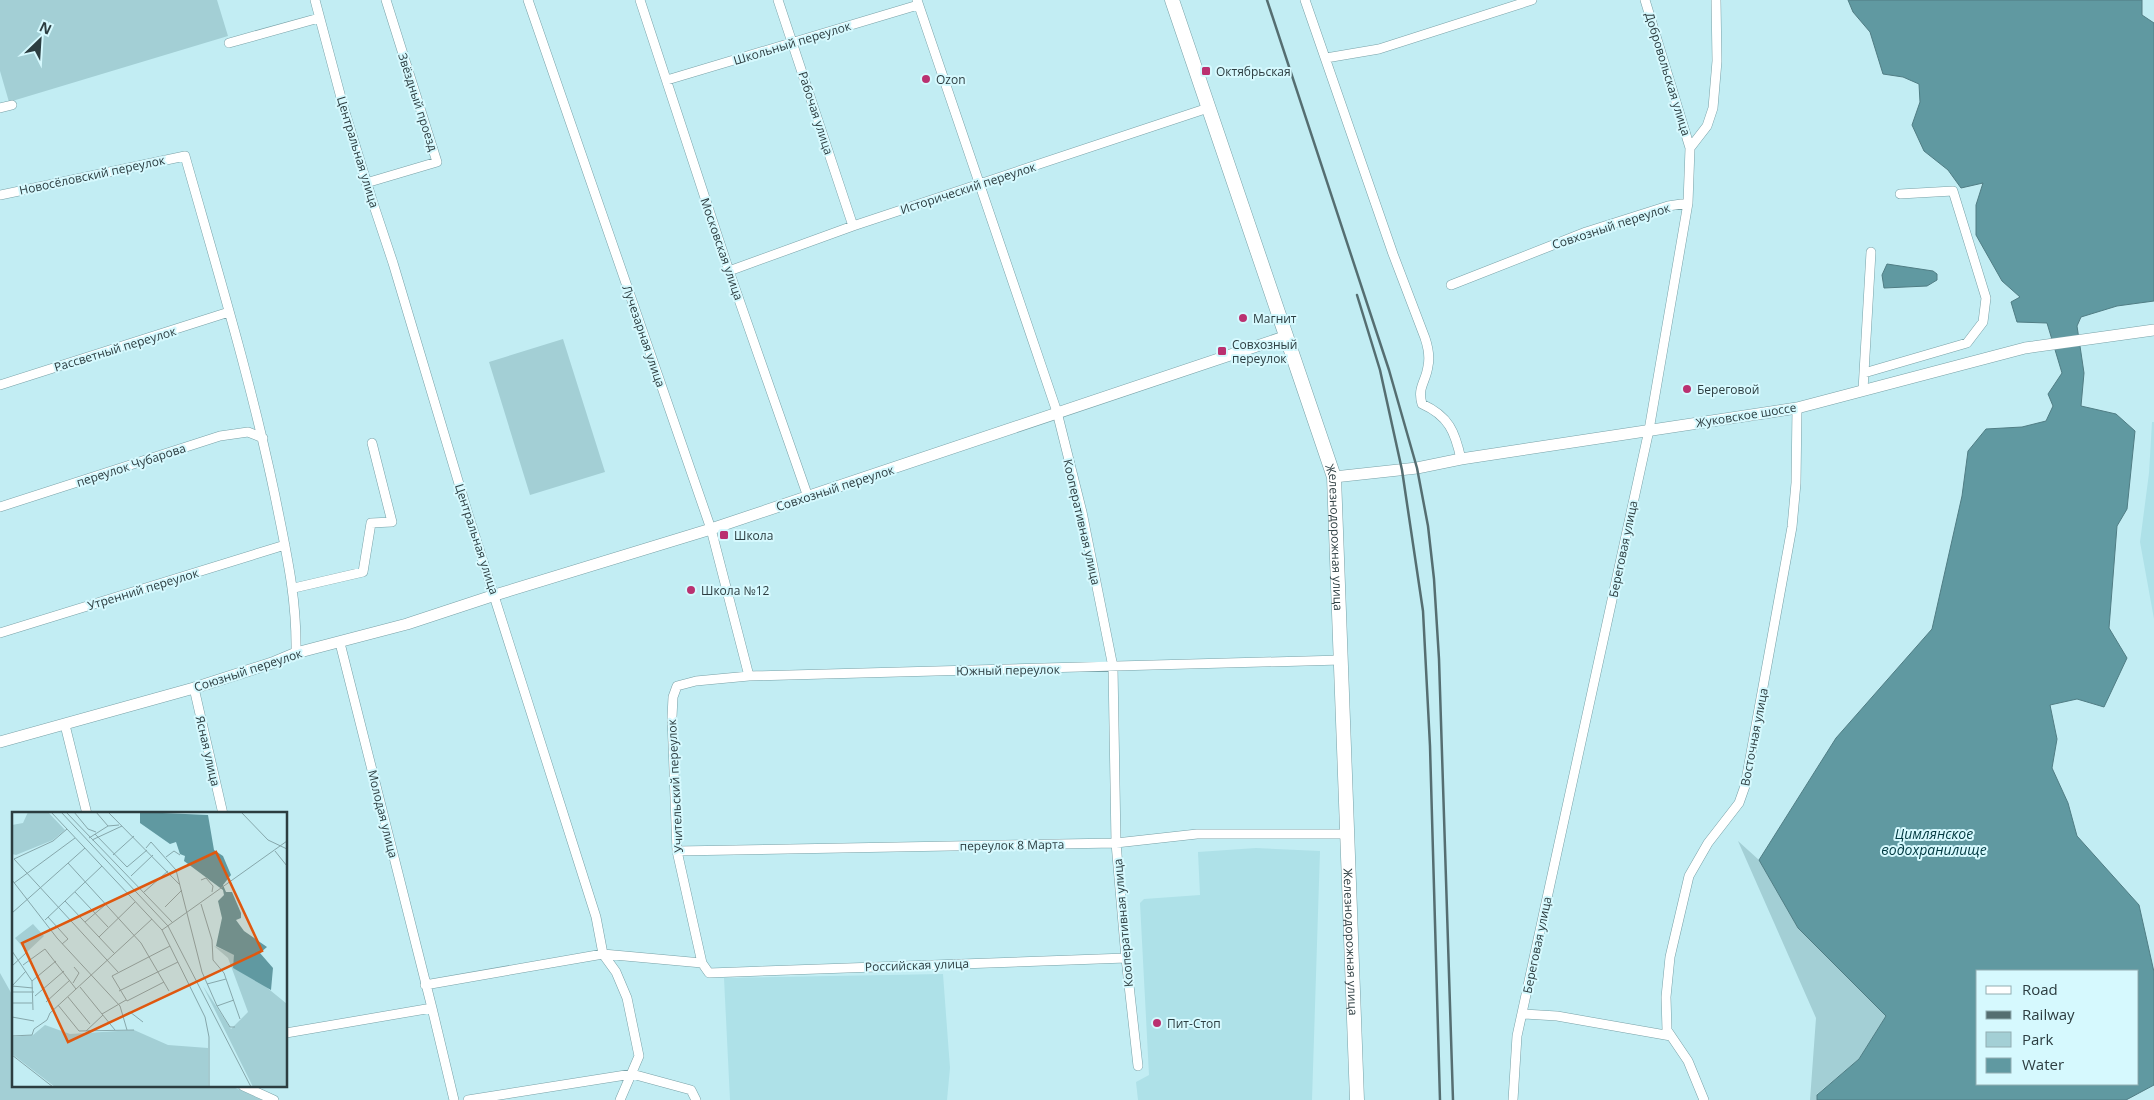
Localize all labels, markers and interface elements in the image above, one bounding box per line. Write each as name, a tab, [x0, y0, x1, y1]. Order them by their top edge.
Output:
street label: Добровольская улица	[1641, 10, 1695, 138]
north arrow	[15, 15, 65, 65]
text: N	[37, 17, 55, 39]
street label: Школьный переулок	[731, 17, 854, 69]
street label: Звёздный проезд	[394, 51, 442, 153]
place label: Октябрьская	[1216, 63, 1291, 80]
marker: Октябрьская	[1200, 65, 1212, 77]
street label: Рабочая улица	[795, 69, 837, 157]
place label: Ozon	[936, 71, 966, 88]
marker: Ozon	[920, 73, 932, 85]
street label: Центральная улица	[333, 94, 383, 210]
street label: Новосёловский переулок	[18, 151, 167, 199]
street label: Исторический переулок	[898, 158, 1039, 218]
street label: Московская улица	[697, 196, 747, 302]
street label: Совхозный переулок	[1550, 199, 1673, 253]
street label: Лучезарная улица	[619, 283, 669, 389]
place label: Магнит	[1253, 310, 1297, 327]
marker: Магнит	[1237, 312, 1249, 324]
street label: Рассветный переулок	[52, 322, 179, 376]
place label: Совхозный переулок	[1232, 336, 1297, 367]
marker: Совхозный переулок	[1216, 345, 1228, 357]
place label: Береговой	[1697, 381, 1759, 398]
marker: Береговой	[1681, 383, 1693, 395]
street label: Жуковское шоссе	[1695, 399, 1798, 431]
street label: переулок Чубарова	[74, 439, 188, 491]
street label: Кооперативная улица	[1059, 457, 1105, 587]
street label: Совхозный переулок	[774, 461, 897, 515]
street label: Железнодорожная улица	[1322, 462, 1347, 611]
street label: Центральная улица	[451, 481, 503, 597]
street label: Береговая улица	[1604, 499, 1642, 599]
place label: Школа	[734, 527, 773, 544]
marker: Школа	[718, 529, 730, 541]
street label: Утренний переулок	[85, 564, 201, 614]
place label: Школа №12	[701, 582, 770, 599]
marker: Школа №12	[685, 584, 697, 596]
street label: Союзный переулок	[192, 644, 305, 695]
street label: Южный переулок	[956, 661, 1061, 679]
street label: Восточная улица	[1736, 686, 1772, 788]
street label: Ясная улица	[192, 714, 224, 788]
street label: Учительский переулок	[663, 718, 687, 853]
street label: Молодая улица	[364, 768, 402, 860]
inset map	[12, 812, 288, 1088]
water label: Цимлянское водохранилище	[1881, 824, 1987, 859]
street label: переулок 8 Марта	[959, 836, 1065, 854]
street label: Кооперативная улица	[1109, 858, 1137, 988]
street label: Железнодорожная улица	[1340, 868, 1362, 1016]
street label: Береговая улица	[1518, 895, 1556, 995]
street label: Российская улица	[865, 955, 969, 975]
legend	[1976, 970, 2139, 1085]
text: Road	[2022, 979, 2058, 999]
text: Railway	[2022, 1004, 2075, 1024]
place label: Пит-Стоп	[1167, 1015, 1221, 1032]
marker: Пит-Стоп	[1151, 1017, 1163, 1029]
text: Park	[2022, 1029, 2053, 1049]
text: Water	[2022, 1054, 2064, 1074]

